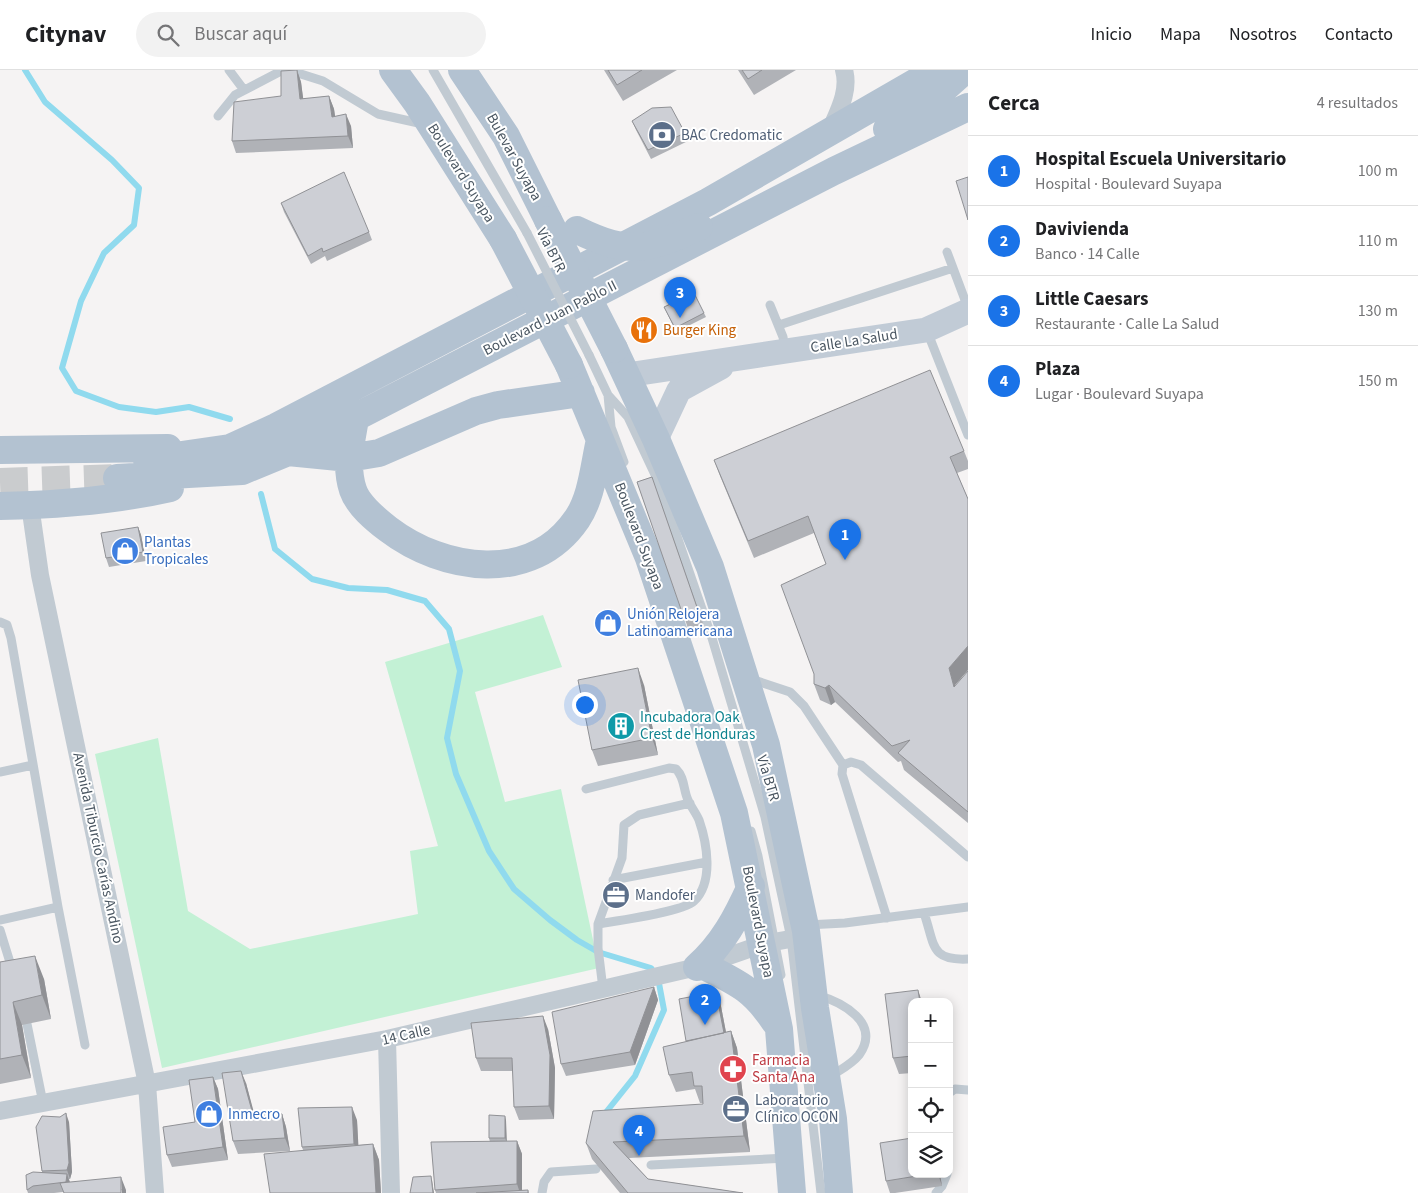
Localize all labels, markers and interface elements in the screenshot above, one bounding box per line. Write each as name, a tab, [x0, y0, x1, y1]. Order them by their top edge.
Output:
search box	[136, 12, 486, 57]
text: Citynav	[25, 17, 106, 52]
icon: search	[154, 21, 182, 49]
text: Buscar aquí	[194, 21, 287, 48]
text: Inicio	[1091, 22, 1132, 47]
text: Mapa	[1160, 22, 1201, 47]
text: Nosotros	[1229, 22, 1297, 47]
text: Contacto	[1325, 22, 1393, 47]
text: Cerca	[988, 88, 1040, 118]
text: 4 resultados	[1317, 92, 1398, 114]
street label: Bulevar Suyapa	[481, 110, 547, 204]
street label: Boulevard Suyapa	[422, 119, 500, 227]
bank icon: BAC Credomatic	[647, 120, 677, 150]
place label: BAC Credomatic	[681, 125, 782, 146]
text: Hospital Escuela Universitario	[1035, 146, 1286, 173]
text: 1	[1000, 160, 1008, 182]
text: 100 m	[1358, 160, 1398, 182]
text: Hospital · Boulevard Suyapa	[1035, 173, 1222, 195]
text: Davivienda	[1035, 216, 1129, 243]
street label: Vía BTR	[531, 224, 571, 276]
text: 2	[1000, 230, 1008, 252]
text: 110 m	[1358, 230, 1398, 252]
text: Banco · 14 Calle	[1035, 243, 1140, 265]
street label: Boulevard Juan Pablo II	[479, 275, 621, 361]
pin: 3	[664, 277, 696, 318]
text: Little Caesars	[1035, 286, 1149, 313]
text: 3	[1000, 300, 1008, 322]
text: 130 m	[1358, 300, 1398, 322]
text: Restaurante · Calle La Salud	[1035, 313, 1219, 335]
restaurant icon: Burger King	[629, 315, 659, 345]
place label: Burger King	[663, 320, 737, 341]
street label: Calle La Salud	[809, 324, 899, 358]
text: Plaza	[1035, 356, 1080, 383]
text: 4	[1000, 370, 1008, 392]
text: 150 m	[1358, 370, 1398, 392]
text: Lugar · Boulevard Suyapa	[1035, 383, 1204, 405]
street label: Boulevard Suyapa	[609, 479, 669, 593]
pin: 1	[829, 519, 861, 560]
place label: Plantas Tropicales	[144, 532, 208, 570]
shop icon: Plantas Tropicales	[110, 536, 140, 566]
place label: Unión Relojera Latinoamericana	[627, 604, 733, 642]
shop icon: Unión Relojera Latinoamericana	[593, 608, 623, 638]
your location	[572, 692, 598, 718]
place label: Incubadora Oak Crest de Honduras	[640, 707, 755, 745]
building icon: Incubadora Oak Crest de Honduras	[606, 711, 636, 741]
street label: Avenida Tiburcio Carías Andino	[67, 751, 129, 945]
street label: Vía BTR	[751, 752, 785, 804]
street label: Boulevard Suyapa	[737, 864, 779, 980]
office icon: Mandofer	[601, 880, 631, 910]
place label: Mandofer	[635, 885, 696, 906]
pin: 2	[689, 984, 721, 1025]
map controls	[908, 998, 953, 1178]
button: +	[908, 998, 953, 1043]
street label: 14 Calle	[380, 1019, 432, 1051]
button: −	[908, 1043, 953, 1088]
place label: Farmacia Santa Ana	[752, 1050, 815, 1088]
pharmacy icon: Farmacia Santa Ana	[718, 1054, 748, 1084]
button: locate	[908, 1088, 953, 1133]
place label: Laboratorio Clínico OCON	[755, 1090, 838, 1128]
office icon: Laboratorio Clínico OCON	[721, 1094, 751, 1124]
shop icon: Inmecro	[194, 1099, 224, 1129]
place label: Inmecro	[228, 1104, 280, 1125]
pin: 4	[623, 1115, 655, 1156]
button: layers	[908, 1133, 953, 1178]

